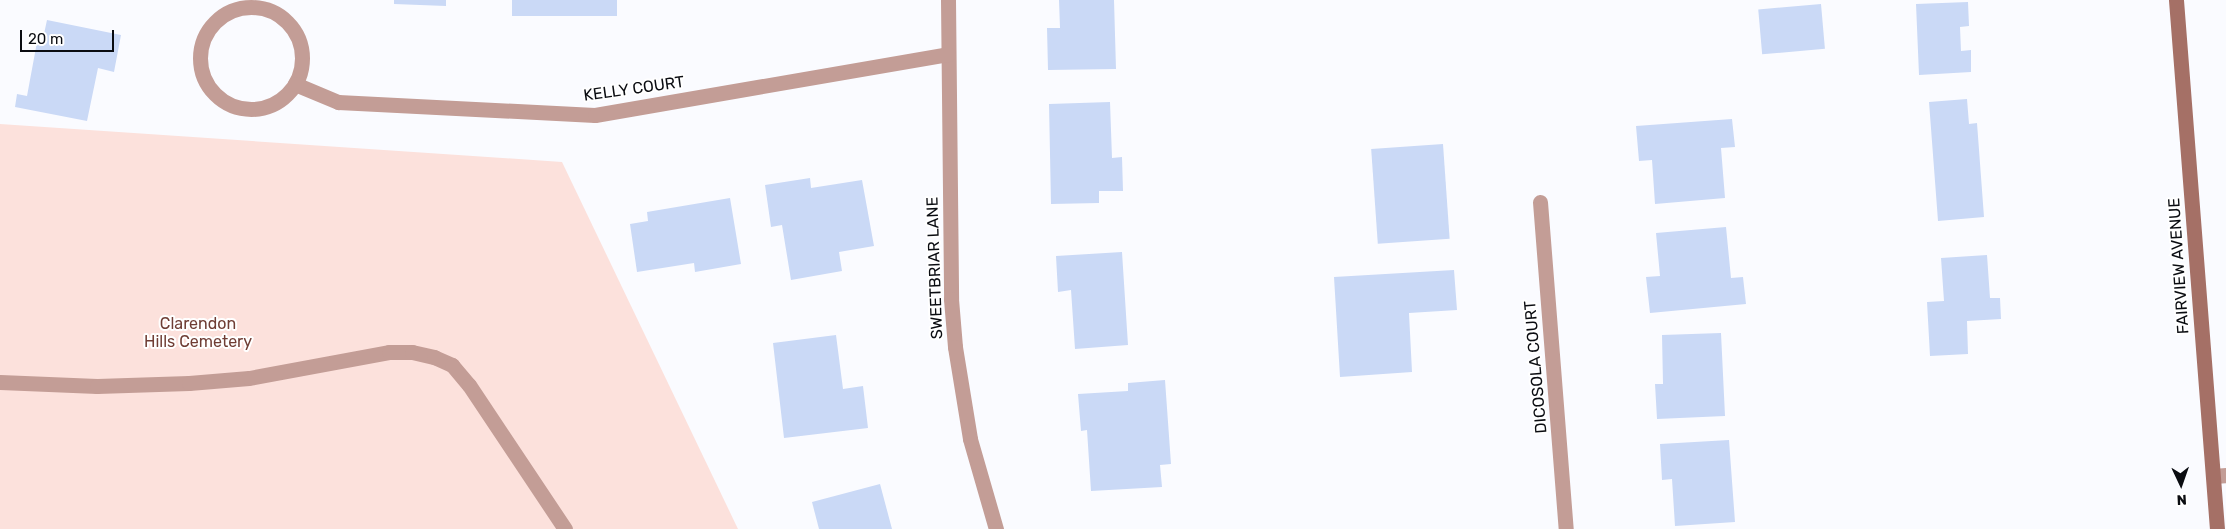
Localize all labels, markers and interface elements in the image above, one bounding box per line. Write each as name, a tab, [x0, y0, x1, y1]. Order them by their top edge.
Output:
scale bar	[22, 20, 116, 52]
text: 20 m	[28, 30, 63, 48]
street label: KELLY COURT	[582, 72, 686, 106]
street label: SWEETBRIAR LANE	[923, 196, 947, 340]
street label: FAIRVIEW AVENUE	[2165, 197, 2193, 335]
street label: DICOSOLA COURT	[1521, 300, 1551, 434]
park label: Clarendon Hills Cemetery	[144, 314, 252, 352]
north arrow	[2156, 459, 2206, 509]
text: N	[2176, 491, 2187, 508]

